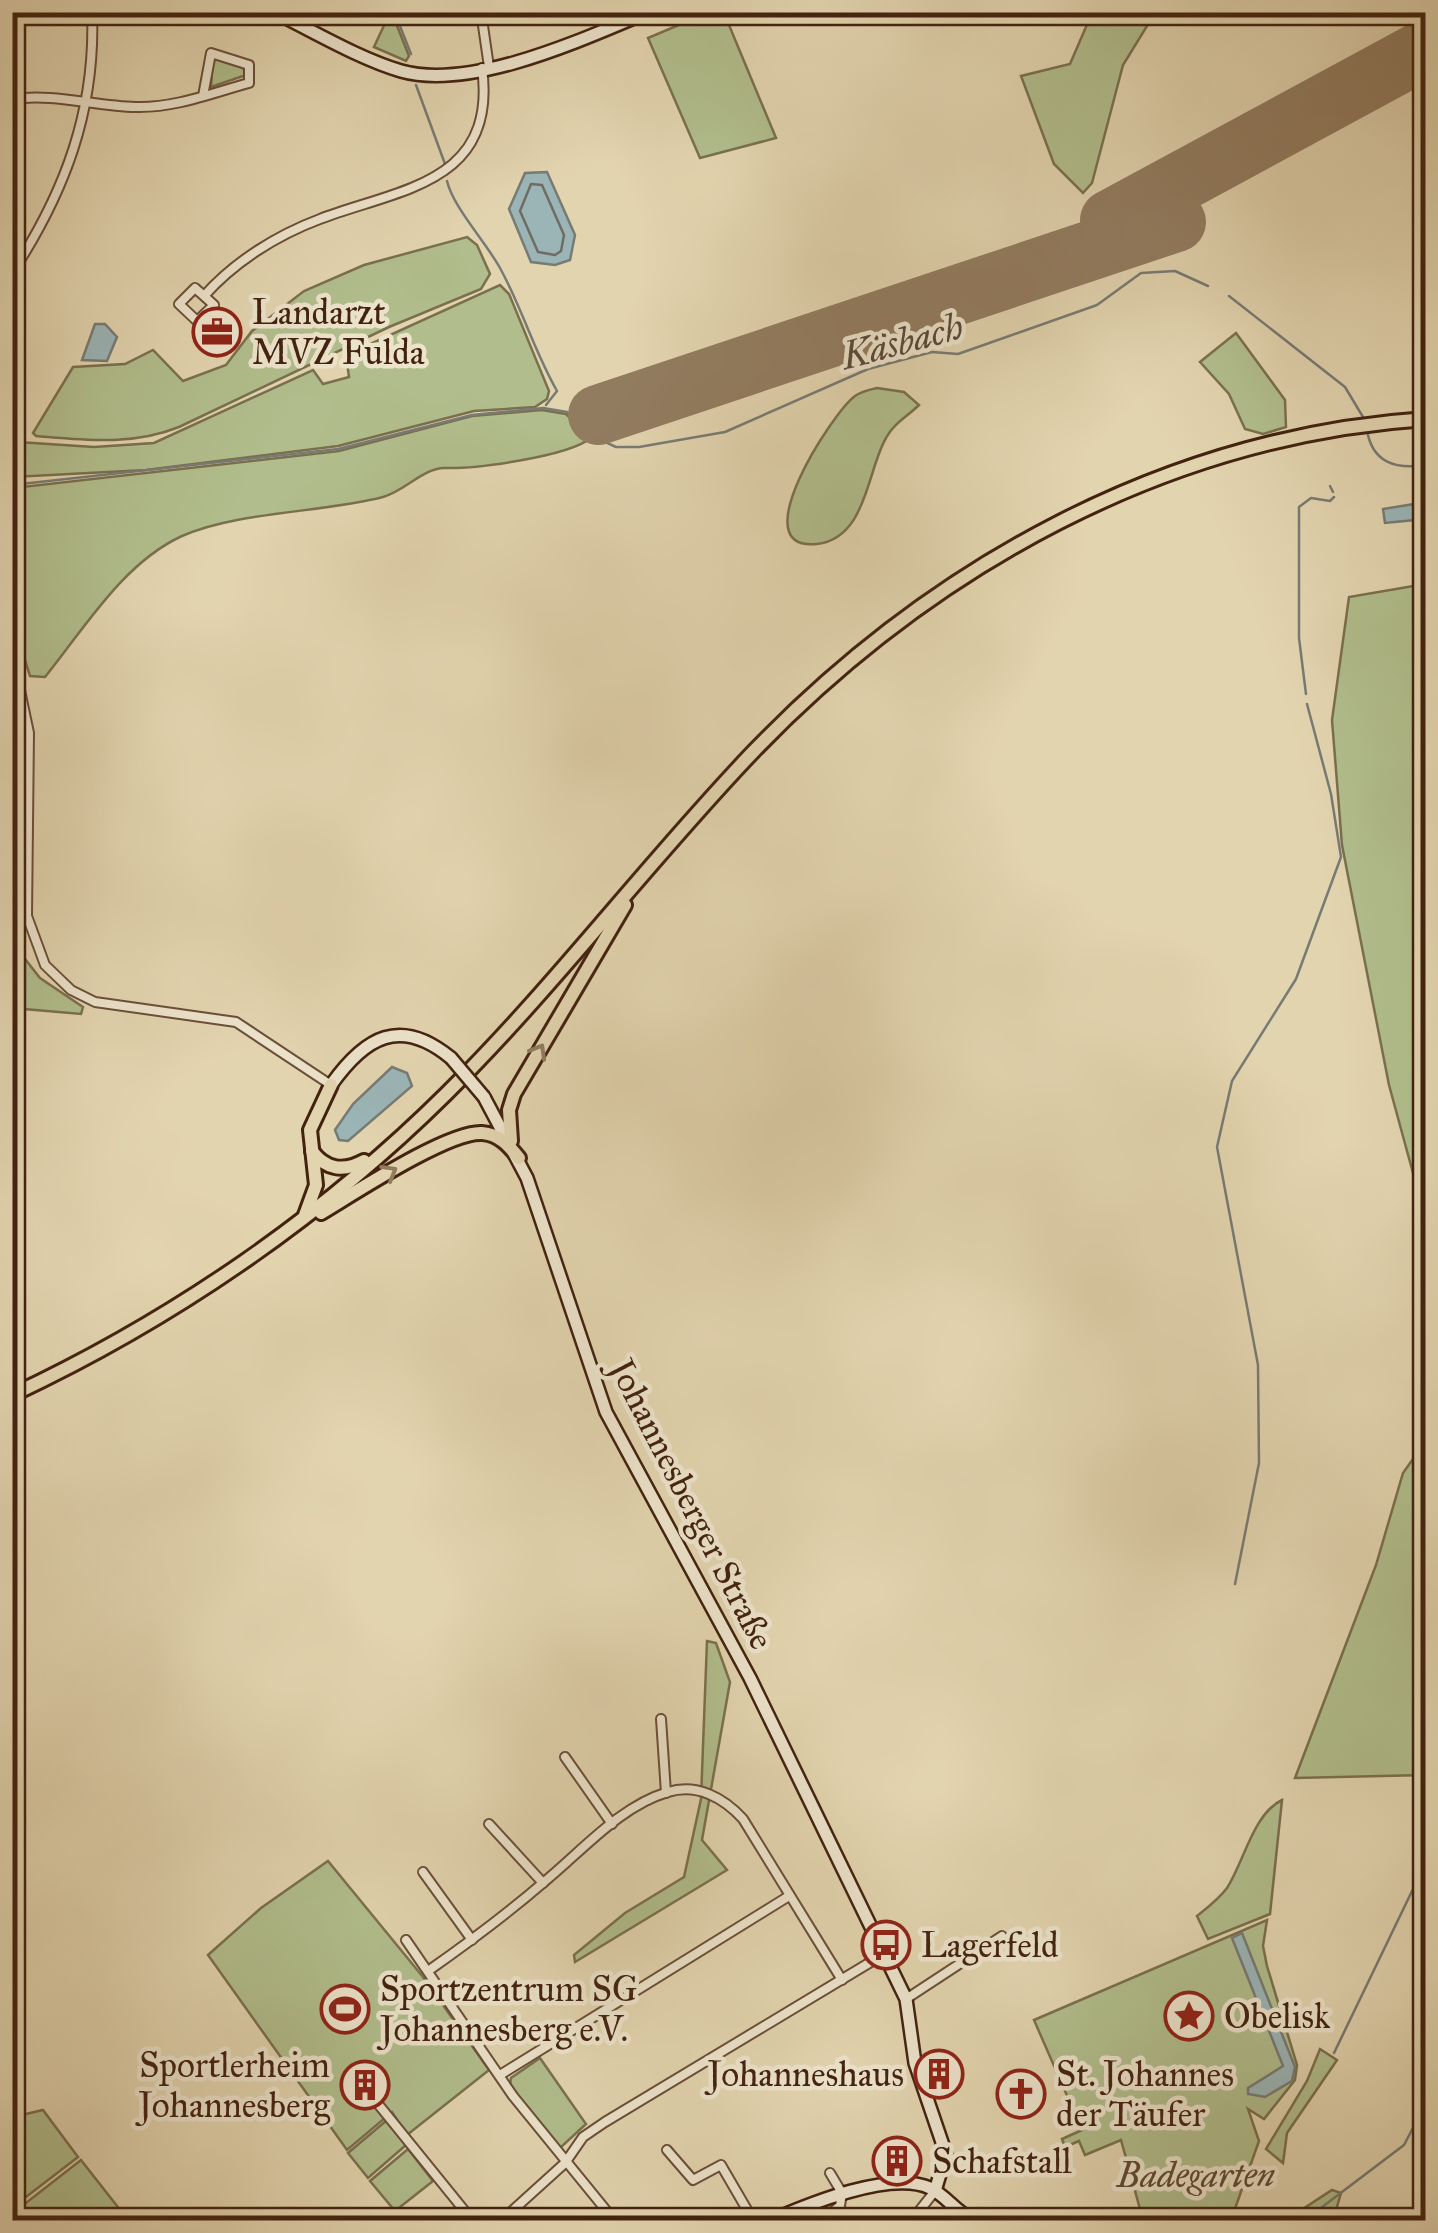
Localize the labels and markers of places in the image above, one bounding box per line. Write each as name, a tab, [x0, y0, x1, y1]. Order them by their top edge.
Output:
place label: Landarzt MVZ Fulda	[252, 291, 425, 374]
office icon: Landarzt MVZ Fulda	[191, 306, 243, 358]
bus stop icon: Lagerfeld	[860, 1919, 912, 1971]
place label: Lagerfeld	[921, 1924, 1059, 1967]
place label: Sportzentrum SG Johannesberg e.V.	[376, 1968, 638, 2051]
sports icon: Sportzentrum SG Johannesberg e.V.	[319, 1983, 371, 2035]
place icon: Obelisk	[1163, 1990, 1215, 2042]
place label: Obelisk	[1224, 1995, 1331, 2038]
place label: Sportlerheim Johannesberg	[134, 2044, 331, 2127]
building icon: Johanneshaus	[913, 2048, 965, 2100]
place label: Johanneshaus	[704, 2053, 904, 2096]
place label: St. Johannes der Täufer	[1056, 2053, 1234, 2136]
building icon: Sportlerheim Johannesberg	[339, 2059, 391, 2111]
church icon: St. Johannes der Täufer	[995, 2068, 1047, 2120]
building icon: Schafstall	[871, 2135, 923, 2187]
place label: Schafstall	[932, 2140, 1072, 2183]

